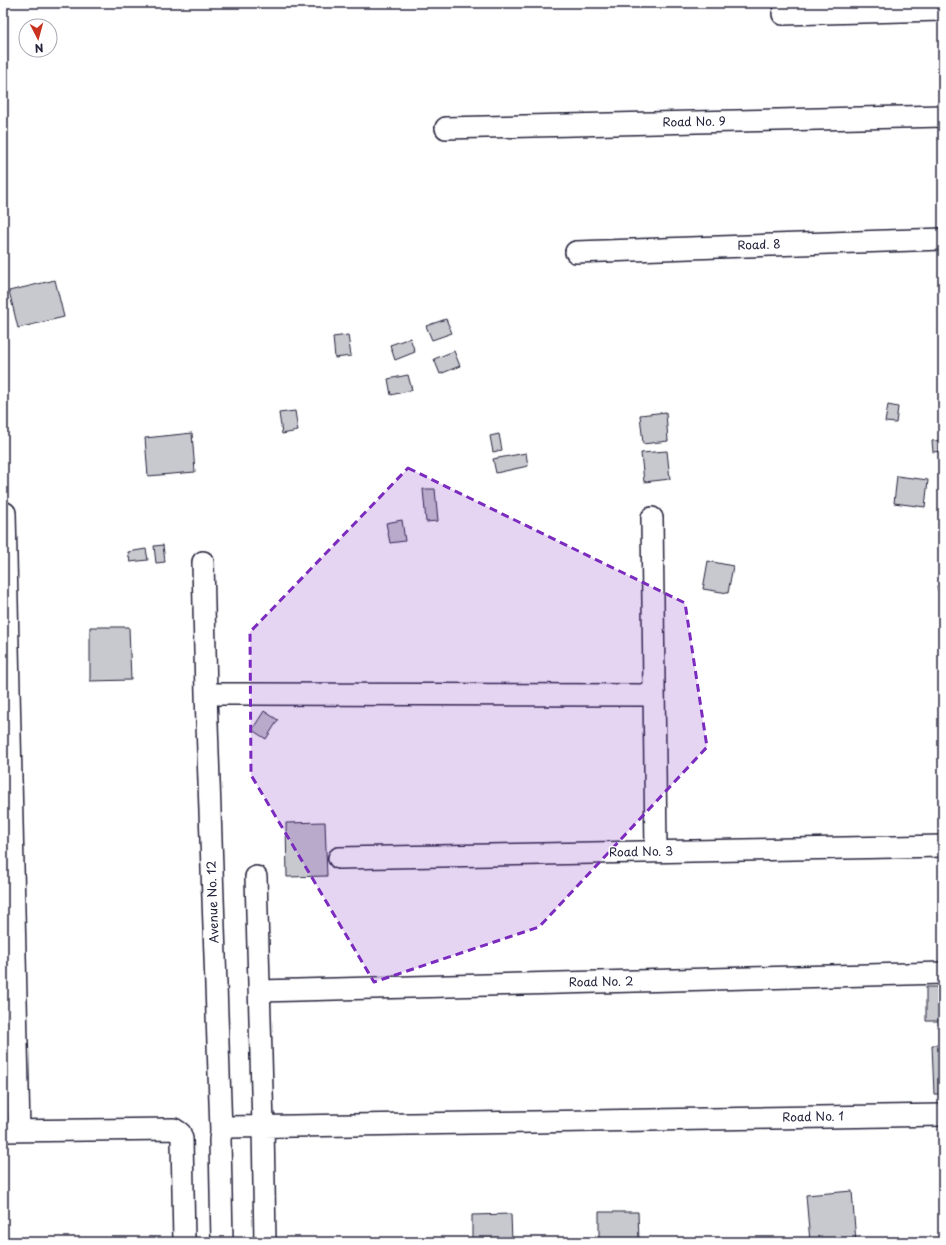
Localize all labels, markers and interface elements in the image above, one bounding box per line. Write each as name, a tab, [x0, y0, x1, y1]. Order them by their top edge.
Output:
north arrow	[18, 18, 58, 58]
text: N	[34, 40, 44, 57]
street label: Road No. 9	[662, 111, 726, 131]
street label: Road. 8	[737, 234, 781, 254]
street label: Road No. 3	[609, 841, 673, 861]
street label: Avenue No. 12	[202, 860, 222, 944]
street label: Road No. 2	[568, 971, 633, 991]
street label: Road No. 1	[782, 1106, 844, 1126]

